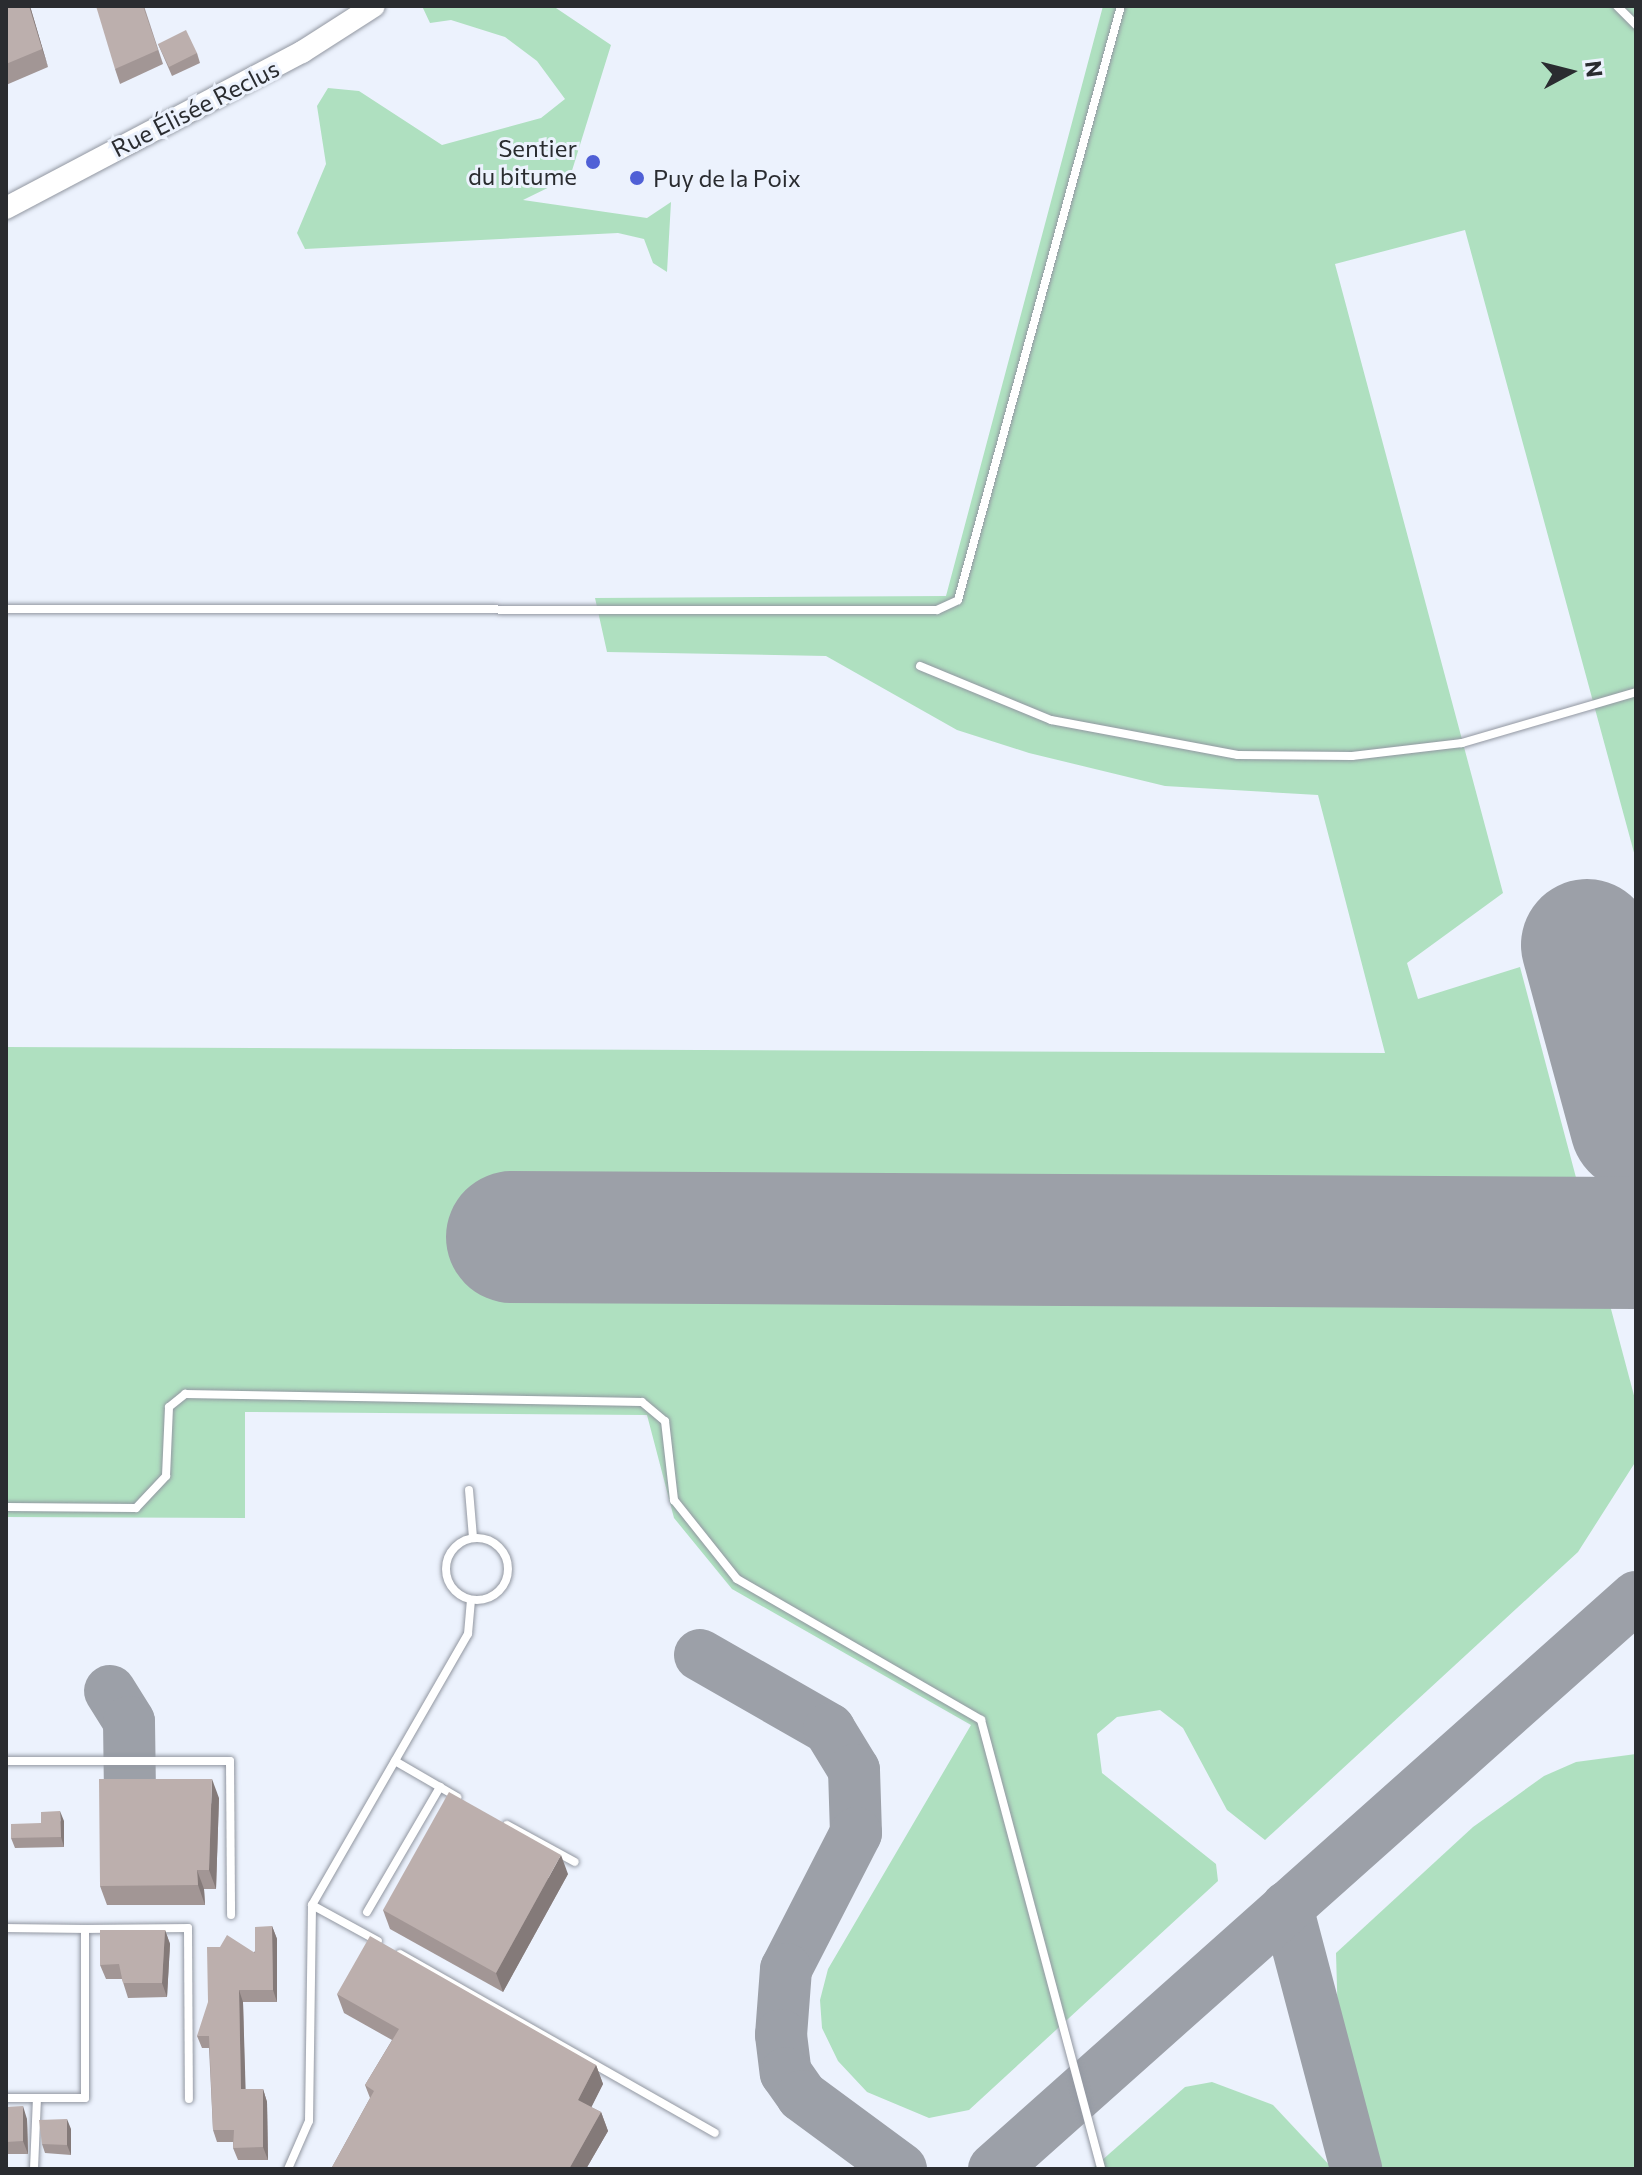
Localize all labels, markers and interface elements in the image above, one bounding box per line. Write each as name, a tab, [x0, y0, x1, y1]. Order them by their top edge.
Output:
north arrow	[1530, 32, 1610, 112]
street label: Rue Élisée Reclus	[106, 53, 284, 163]
text: N	[1580, 59, 1609, 79]
place label: Sentier du bitume	[468, 134, 577, 190]
marker: Sentier du bitume	[584, 153, 602, 171]
place label: Puy de la Poix	[653, 164, 801, 192]
marker: Puy de la Poix	[628, 169, 646, 187]

